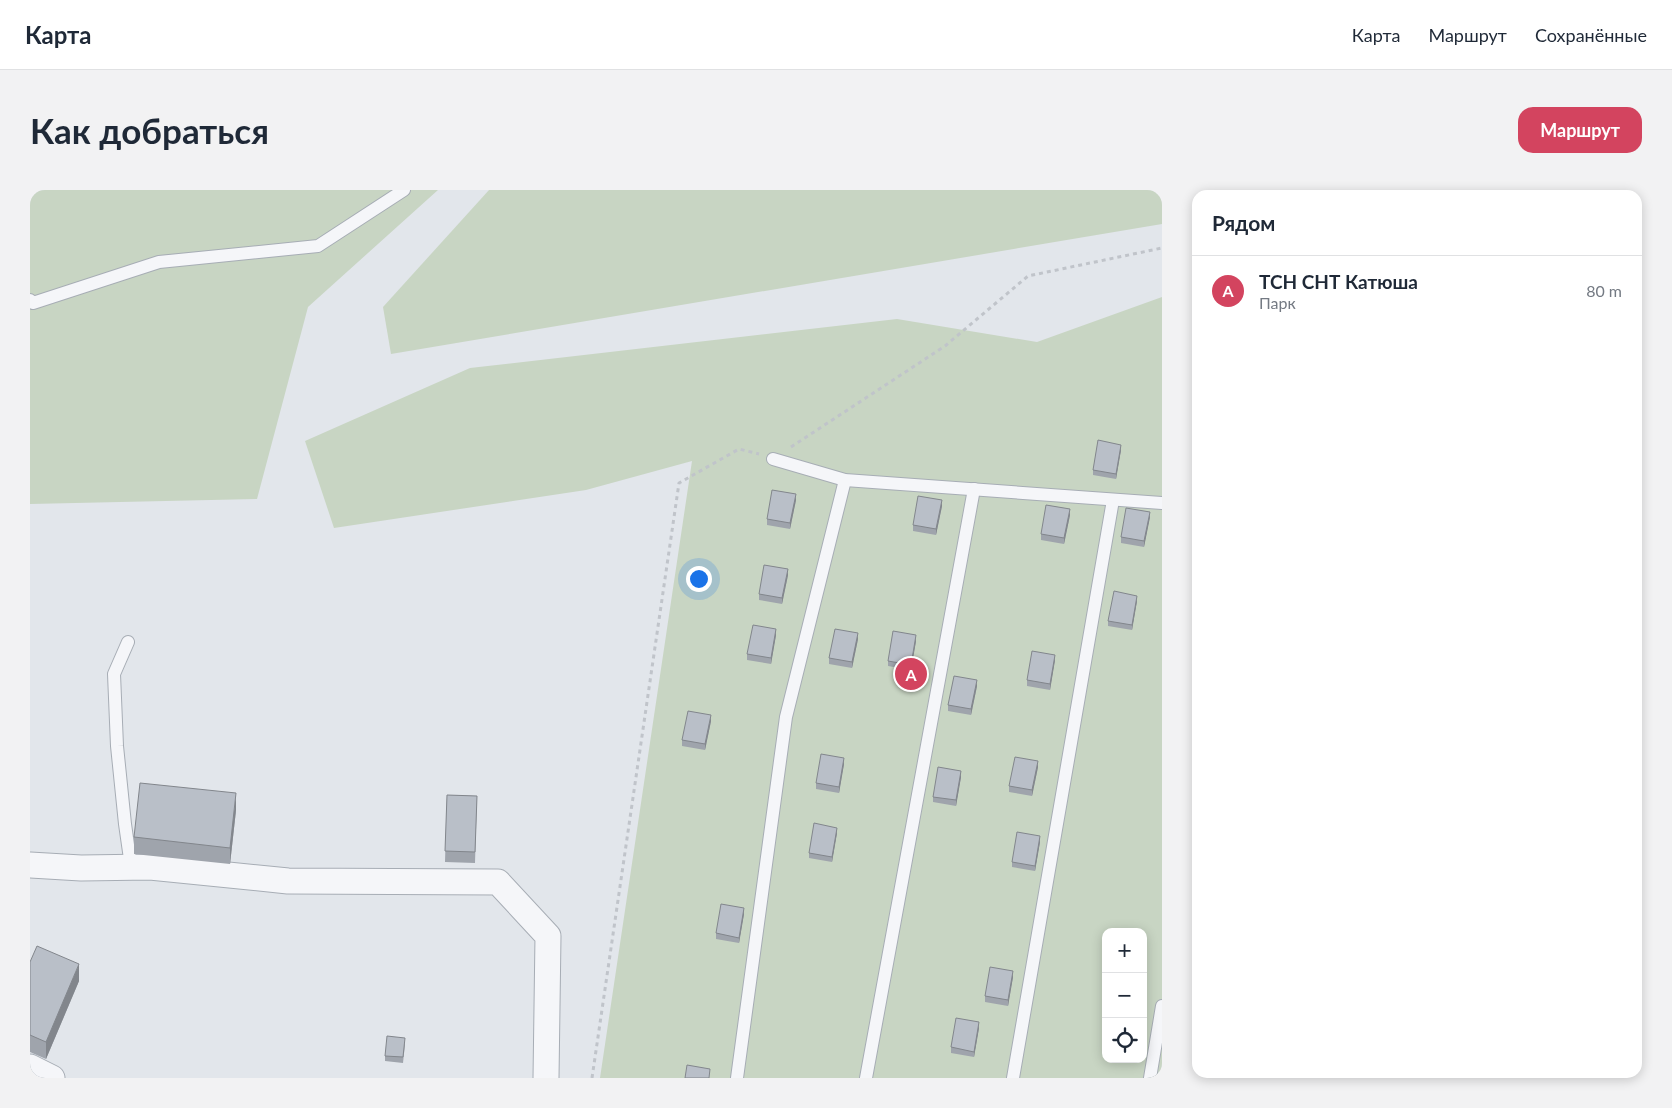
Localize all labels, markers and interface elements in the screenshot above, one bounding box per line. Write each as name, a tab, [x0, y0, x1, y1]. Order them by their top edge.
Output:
text: Карта	[25, 20, 92, 49]
text: Карта	[1352, 24, 1400, 46]
text: Маршрут	[1428, 24, 1507, 46]
text: Сохранённые	[1535, 24, 1647, 46]
button: Маршрут	[1518, 107, 1642, 153]
text: Как добраться	[30, 109, 269, 151]
text: Рядом	[1212, 210, 1275, 235]
text: ТСН СНТ Катюша	[1259, 270, 1418, 293]
text: A	[1222, 281, 1234, 300]
text: 80 m	[1586, 281, 1622, 300]
text: Парк	[1259, 293, 1296, 312]
your location	[686, 566, 712, 592]
pin: A	[895, 655, 927, 693]
map controls	[1102, 928, 1147, 1063]
button: +	[1102, 928, 1147, 973]
button: −	[1102, 973, 1147, 1018]
button: locate	[1102, 1018, 1147, 1063]

